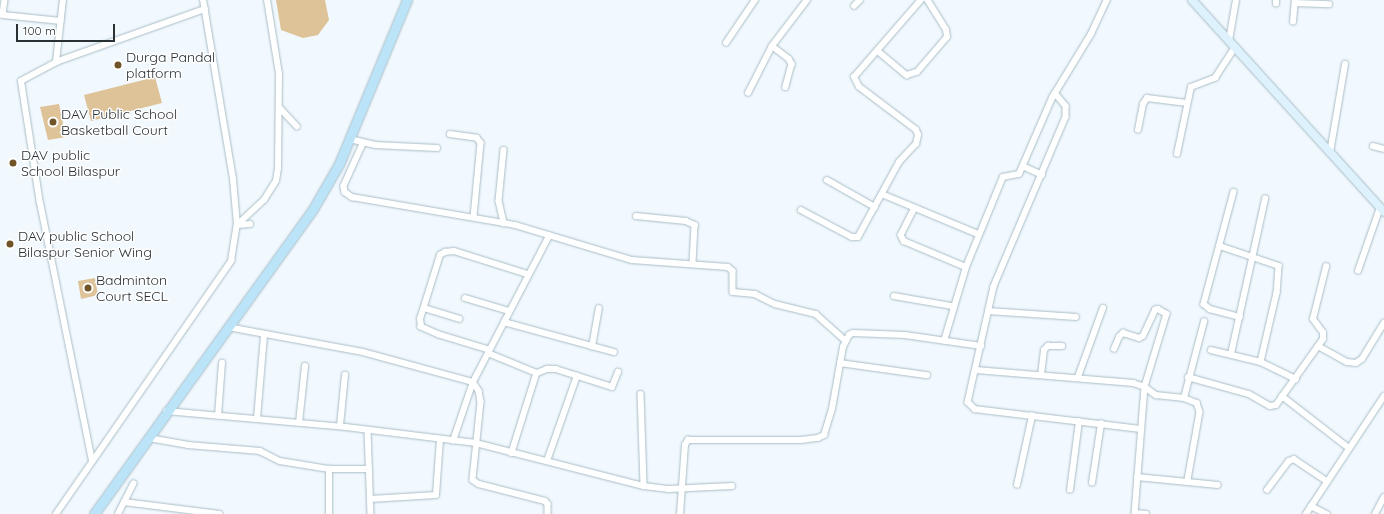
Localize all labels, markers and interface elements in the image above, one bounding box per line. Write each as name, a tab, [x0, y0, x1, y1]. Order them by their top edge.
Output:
scale bar	[18, 16, 117, 42]
text: 100 m	[23, 23, 56, 38]
place label: Durga Pandal platform	[126, 49, 215, 82]
marker: Durga Pandal platform	[113, 60, 123, 70]
place label: DAV Public School Basketball Court	[61, 106, 177, 138]
marker: DAV Public School Basketball Court	[48, 117, 58, 127]
place label: DAV public School Bilaspur	[21, 147, 120, 180]
marker: DAV public School Bilaspur	[8, 158, 18, 168]
place label: DAV public School Bilaspur Senior Wing	[18, 228, 152, 260]
marker: DAV public School Bilaspur Senior Wing	[5, 239, 15, 249]
place label: Badminton Court SECL	[96, 272, 168, 304]
marker: Badminton Court SECL	[83, 283, 93, 293]

